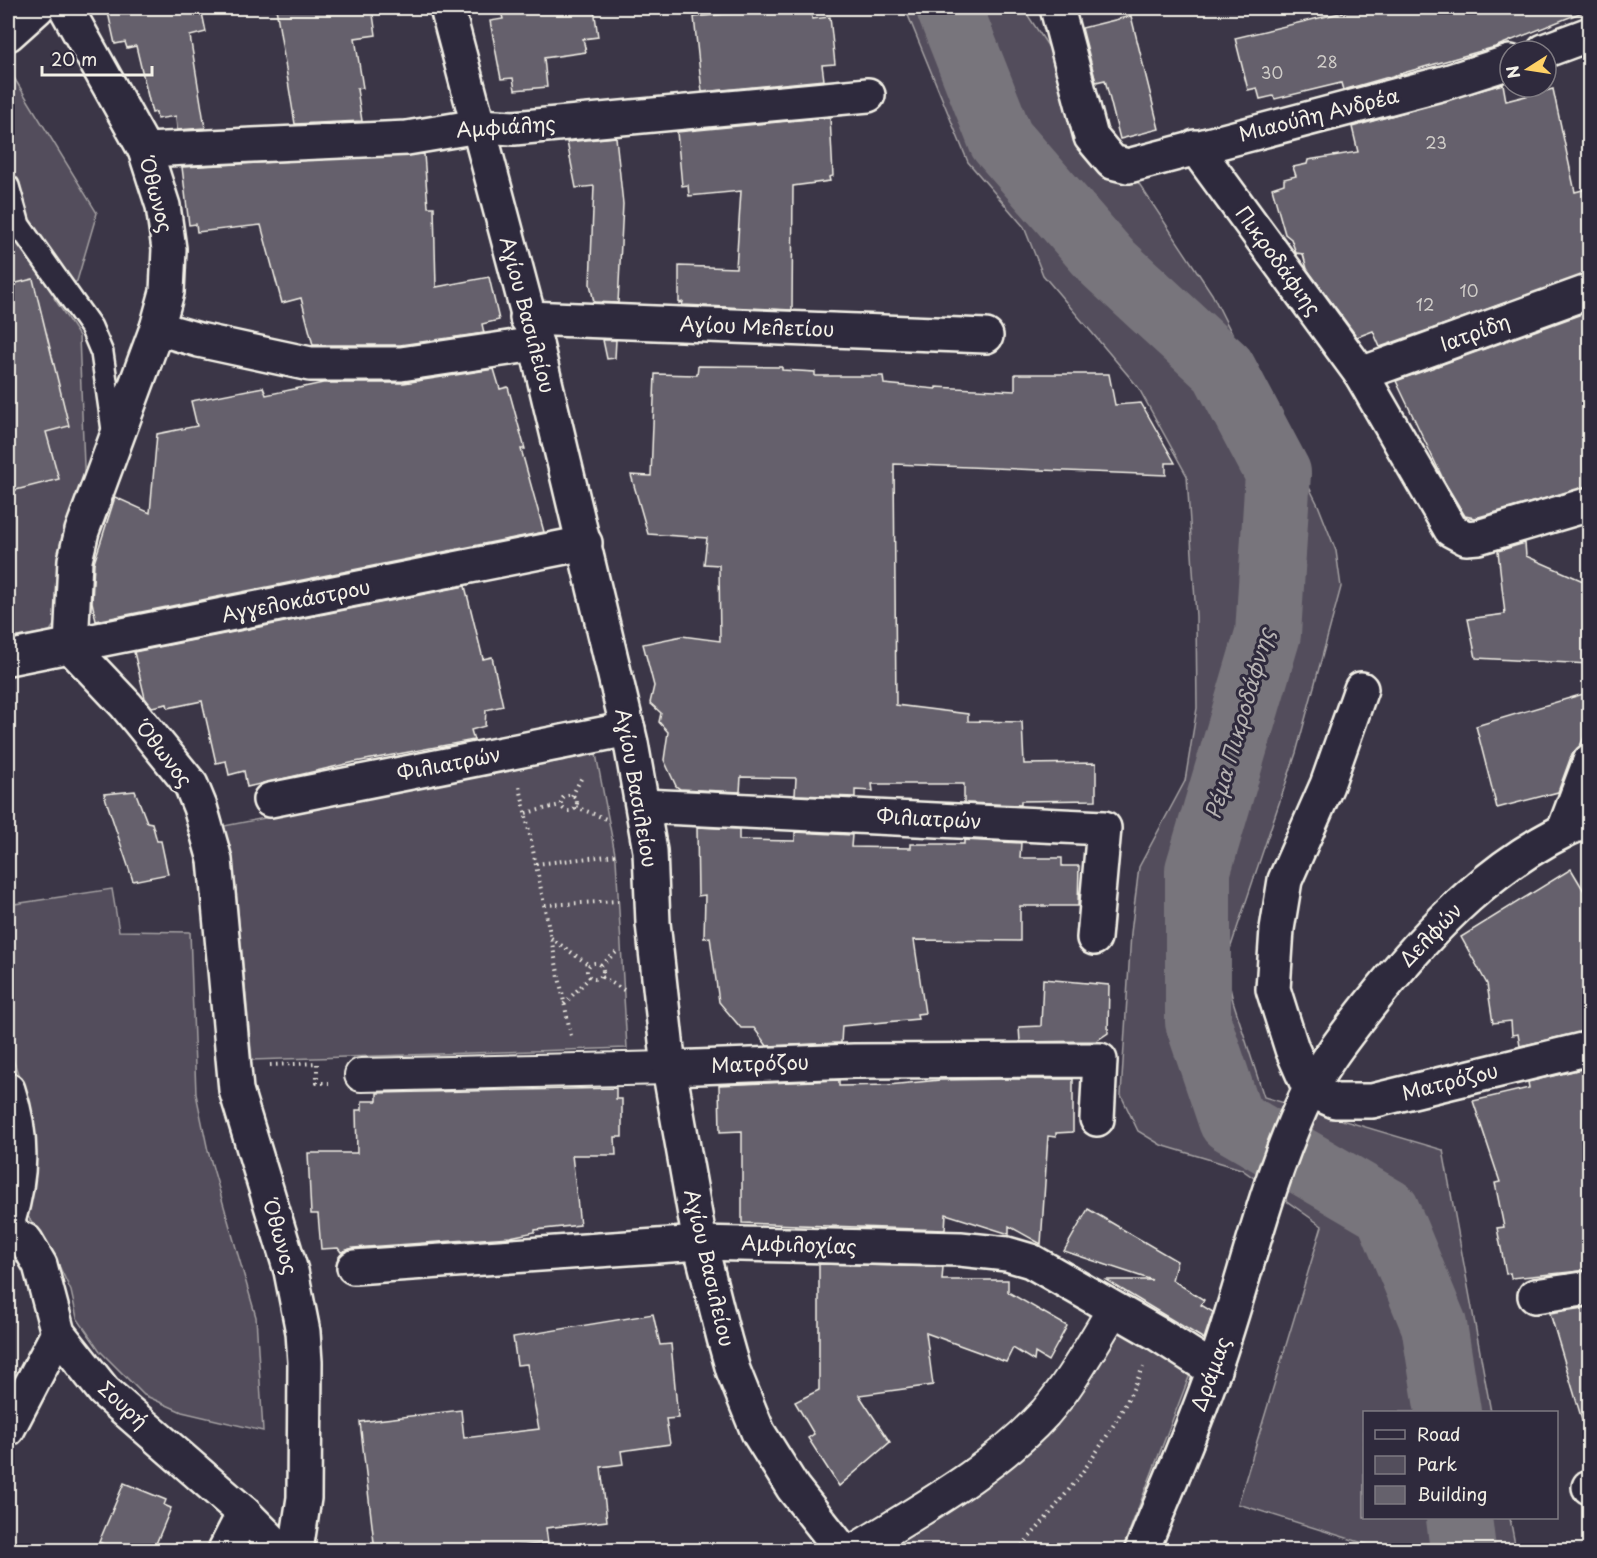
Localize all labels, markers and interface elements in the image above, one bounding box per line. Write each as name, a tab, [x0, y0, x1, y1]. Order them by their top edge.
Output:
scale bar	[42, 39, 152, 77]
north arrow	[1498, 39, 1558, 99]
text: 20 m	[51, 45, 97, 72]
house number: 28	[1316, 49, 1338, 73]
house number: 30	[1261, 60, 1283, 84]
text: N	[1499, 64, 1525, 81]
street label: Μιαούλη Ανδρέα	[1236, 80, 1402, 148]
street label: Αμφιάλης	[455, 108, 557, 144]
house number: 23	[1425, 130, 1447, 154]
street label: Όθωνος	[132, 152, 181, 236]
street label: Πικροδάφιης	[1229, 199, 1329, 321]
street label: Αγίου Βασιλείου	[493, 233, 563, 396]
house number: 10	[1460, 278, 1478, 302]
house number: 12	[1416, 292, 1434, 316]
street label: Ιατρίδη	[1436, 306, 1514, 359]
street label: Αγίου Μελετίου	[679, 308, 835, 344]
street label: Αγγελοκάστρου	[219, 571, 373, 629]
water label: Ρέμα Πικροδάφνης	[1196, 622, 1281, 823]
street label: Αγίου Βασιλείου	[608, 706, 666, 870]
street label: Όθωνος	[128, 712, 200, 793]
street label: Φιλιατρών	[394, 738, 503, 788]
street label: Φιλιατρών	[876, 800, 982, 836]
street label: Δελφών	[1392, 895, 1469, 973]
street label: Ματρόζου	[710, 1046, 809, 1080]
street label: Ματρόζου	[1399, 1055, 1501, 1107]
street label: Αγίου Βασιλείου	[677, 1186, 743, 1350]
street label: Όθωνος	[255, 1194, 306, 1278]
street label: Αμφιλοχίας	[741, 1227, 857, 1261]
street label: Δράμας	[1183, 1332, 1237, 1415]
street label: Σουρή	[92, 1373, 155, 1435]
legend	[1363, 1411, 1558, 1519]
text: Road	[1417, 1420, 1461, 1447]
text: Park	[1417, 1450, 1457, 1477]
text: Building	[1417, 1480, 1487, 1507]

